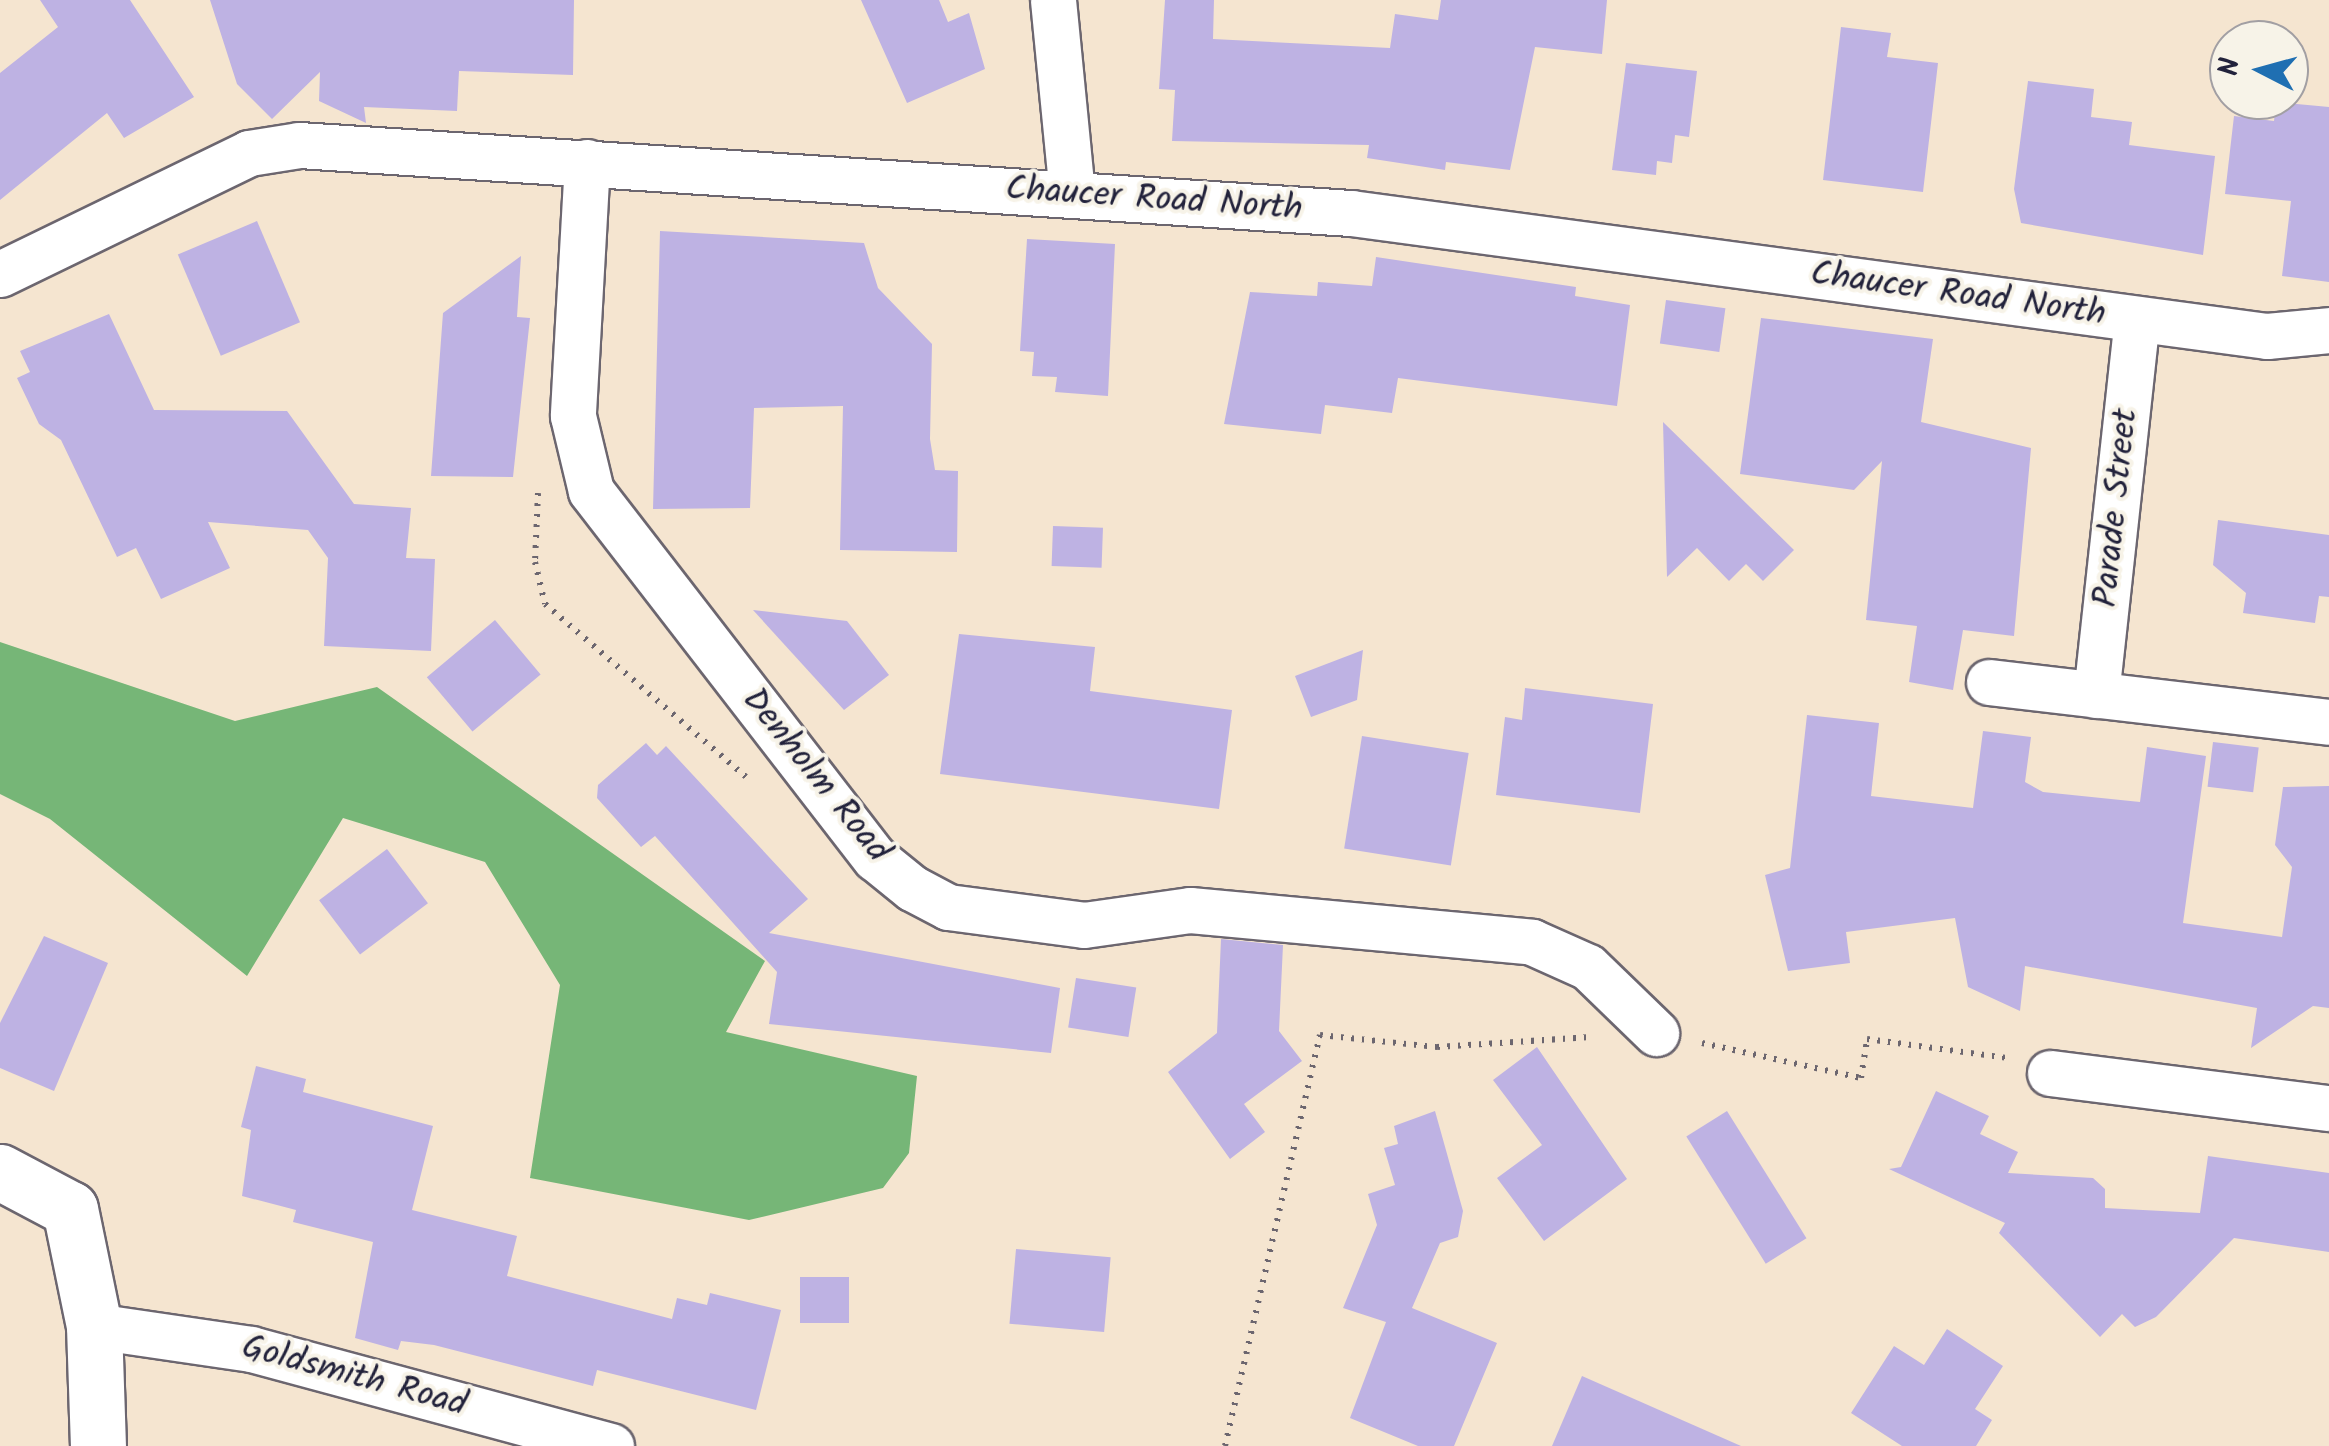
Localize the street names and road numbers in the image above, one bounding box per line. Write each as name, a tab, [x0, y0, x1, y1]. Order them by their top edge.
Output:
street label: Chaucer Road North	[1004, 169, 1304, 231]
street label: Chaucer Road North	[1808, 253, 2108, 337]
street label: Parade Street	[2086, 407, 2148, 609]
street label: Denholm Road	[732, 680, 898, 872]
street label: Goldsmith Road	[237, 1327, 471, 1427]

